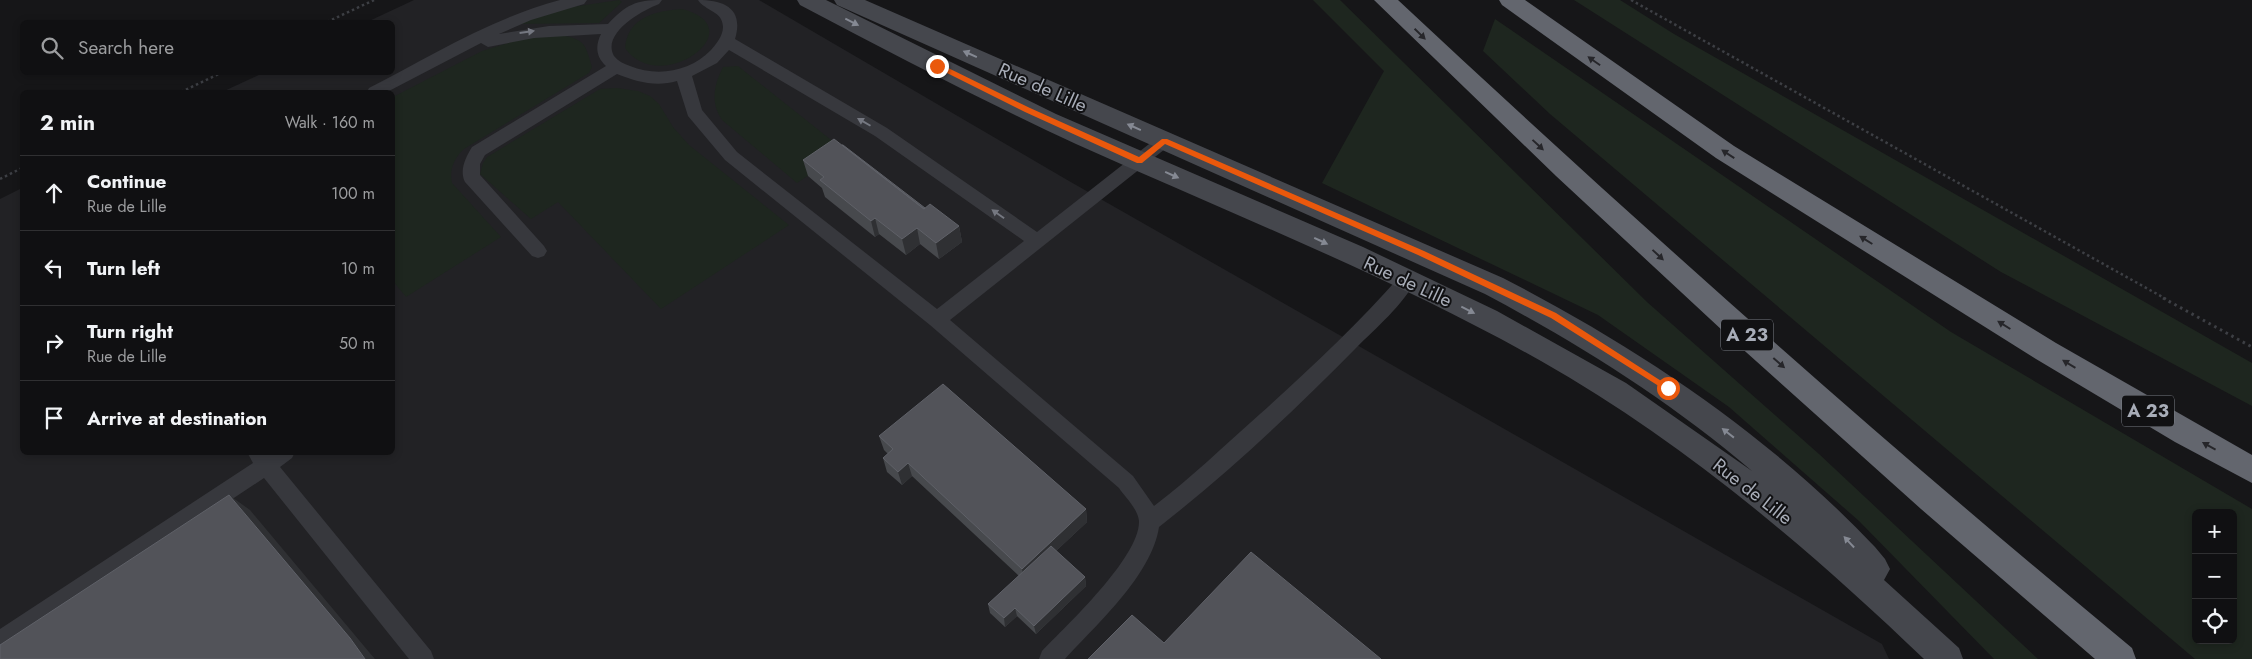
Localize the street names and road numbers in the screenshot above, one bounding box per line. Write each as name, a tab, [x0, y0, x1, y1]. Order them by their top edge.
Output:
street label: Rue de Lille	[994, 56, 1092, 119]
street label: Rue de Lille	[1359, 249, 1456, 314]
road number: A 23	[1721, 320, 1773, 350]
road number: A 23	[2122, 396, 2174, 426]
street label: Rue de Lille	[1707, 452, 1798, 531]

